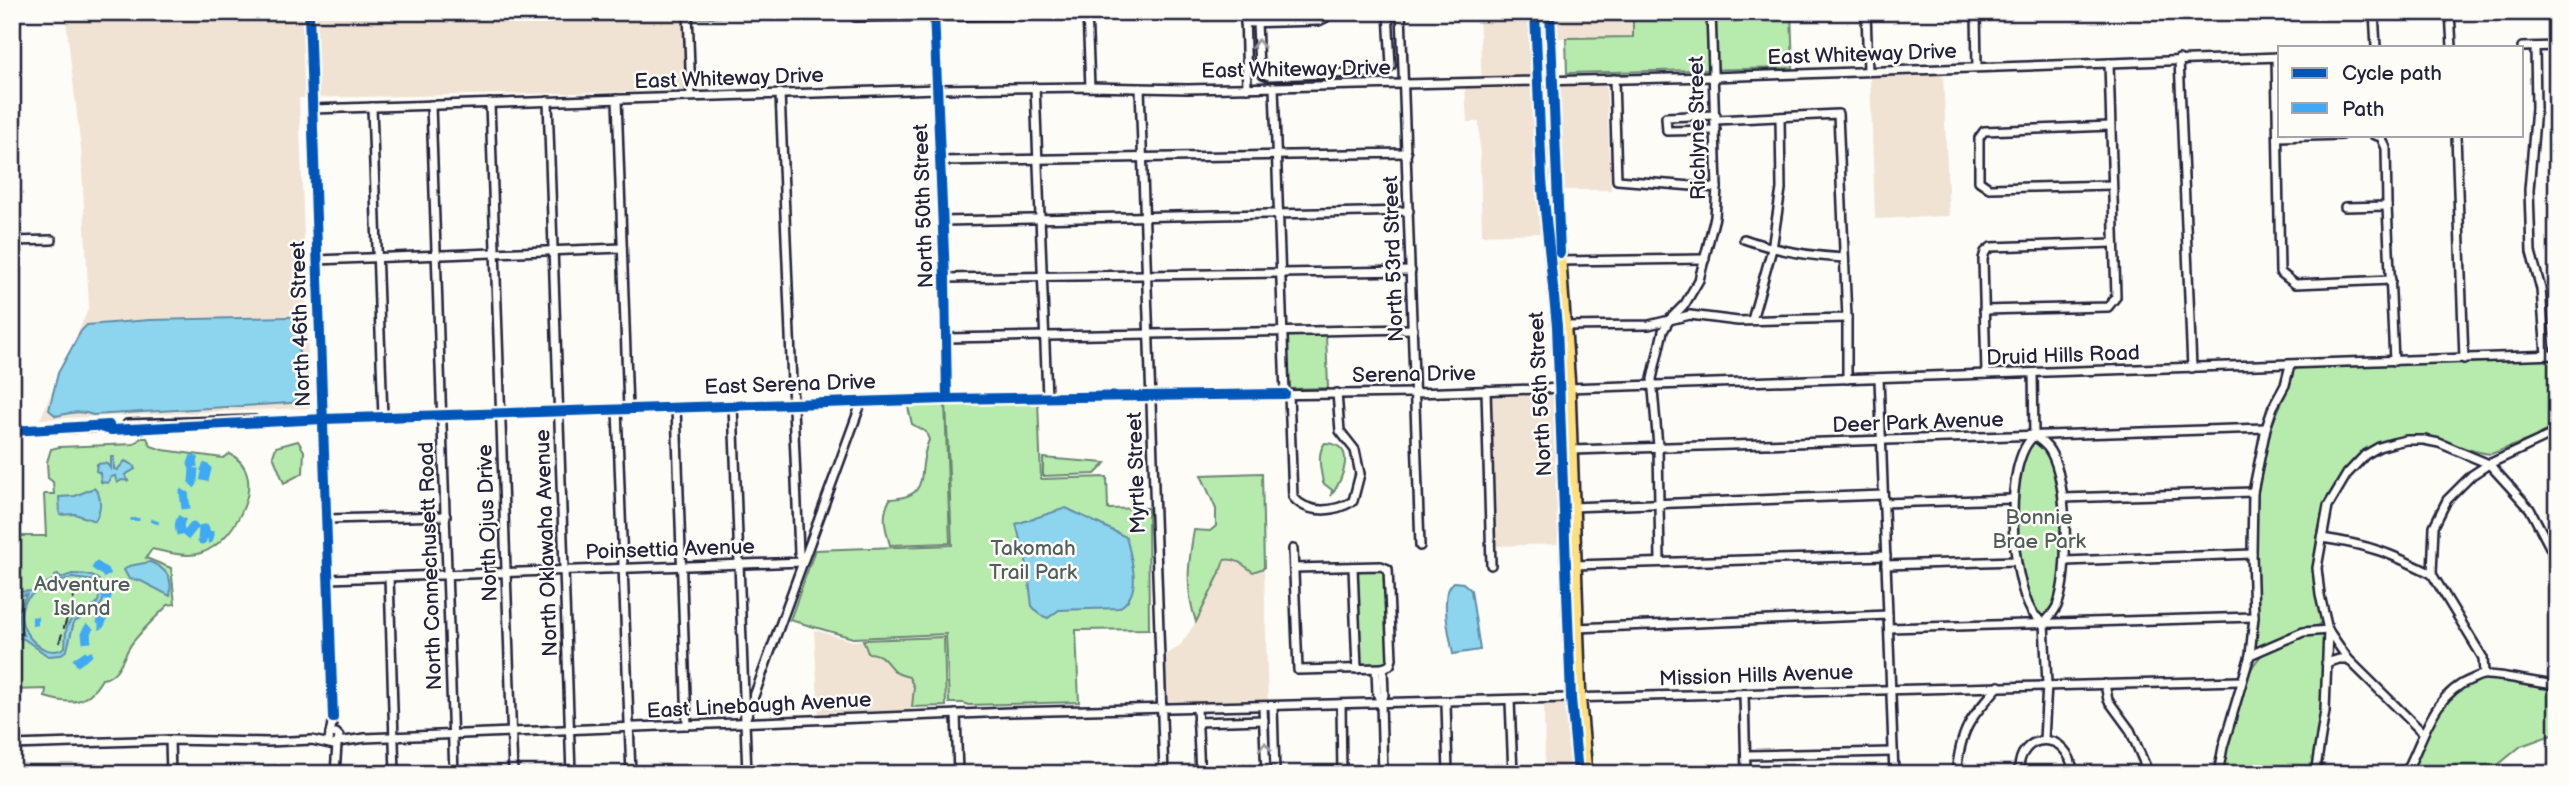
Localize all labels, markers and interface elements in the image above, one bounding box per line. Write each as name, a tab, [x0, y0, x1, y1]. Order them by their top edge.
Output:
one-way arrow	[1251, 38, 1266, 49]
street label: East Whiteway Drive	[1767, 39, 1957, 70]
legend	[2278, 46, 2524, 136]
street label: East Whiteway Drive	[1201, 55, 1391, 84]
street label: Richlyne Street	[1684, 55, 1711, 200]
text: Cycle path	[2342, 61, 2442, 86]
street label: East Whiteway Drive	[634, 63, 824, 94]
text: Path	[2342, 97, 2384, 122]
street label: North 50th Street	[908, 123, 939, 289]
street label: North 53rd Street	[1378, 175, 1409, 343]
street label: North 46th Street	[285, 240, 316, 407]
street label: North 56th Street	[1524, 310, 1557, 477]
street label: Druid Hills Road	[1986, 340, 2140, 371]
street label: Serena Drive	[1352, 361, 1476, 388]
street label: East Serena Drive	[704, 369, 876, 400]
street label: Deer Park Avenue	[1832, 407, 2004, 438]
street label: Myrtle Street	[1122, 411, 1151, 534]
street label: North Oklawaha Avenue	[530, 429, 563, 657]
street label: North Connechusett Road	[414, 441, 447, 691]
street label: North Ojus Drive	[472, 444, 503, 602]
park label: Bonnie Brae Park	[1992, 505, 2087, 554]
street label: Poinsettia Avenue	[585, 534, 755, 565]
park label: Takomah Trail Park	[989, 536, 1078, 585]
park label: Adventure Island	[34, 572, 130, 621]
street label: Mission Hills Avenue	[1658, 660, 1854, 691]
street label: East Linebaugh Avenue	[646, 687, 872, 724]
one-way arrow	[1257, 741, 1272, 752]

